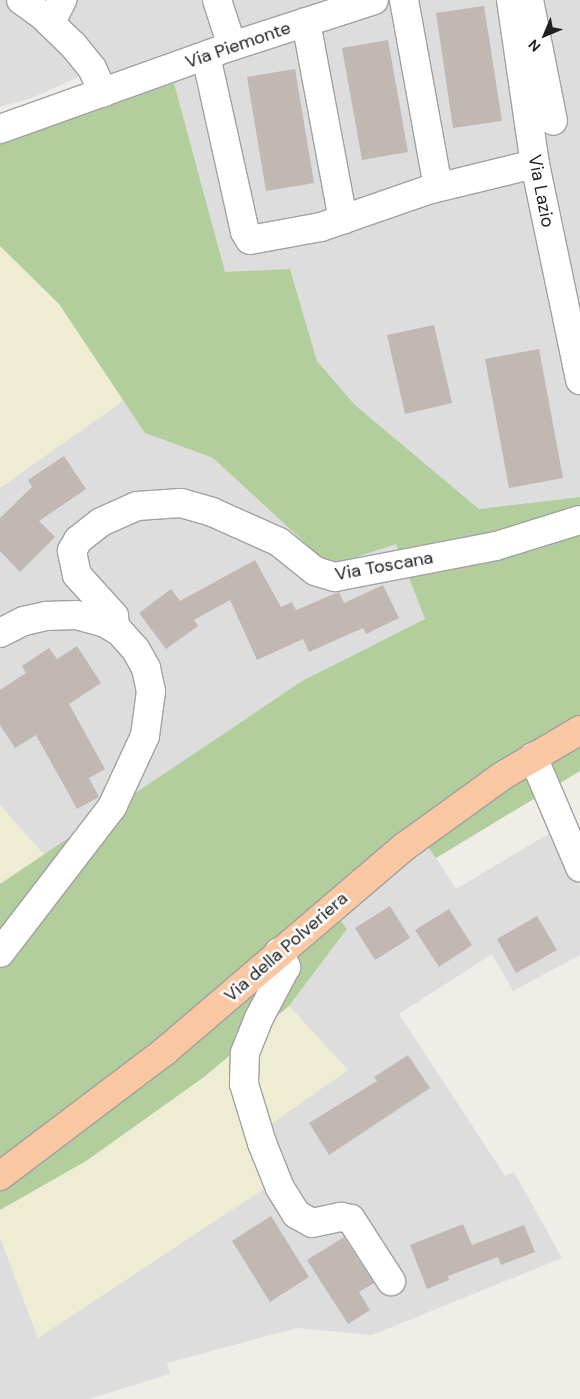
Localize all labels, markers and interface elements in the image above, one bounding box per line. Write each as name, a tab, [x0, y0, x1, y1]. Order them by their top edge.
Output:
north arrow	[520, 10, 570, 60]
street label: Via Piemonte	[182, 17, 294, 73]
text: N	[524, 36, 544, 56]
street label: Via Lazio	[523, 153, 559, 229]
street label: Via Toscana	[333, 547, 435, 585]
street label: Via della Polveriera	[220, 887, 352, 1007]

